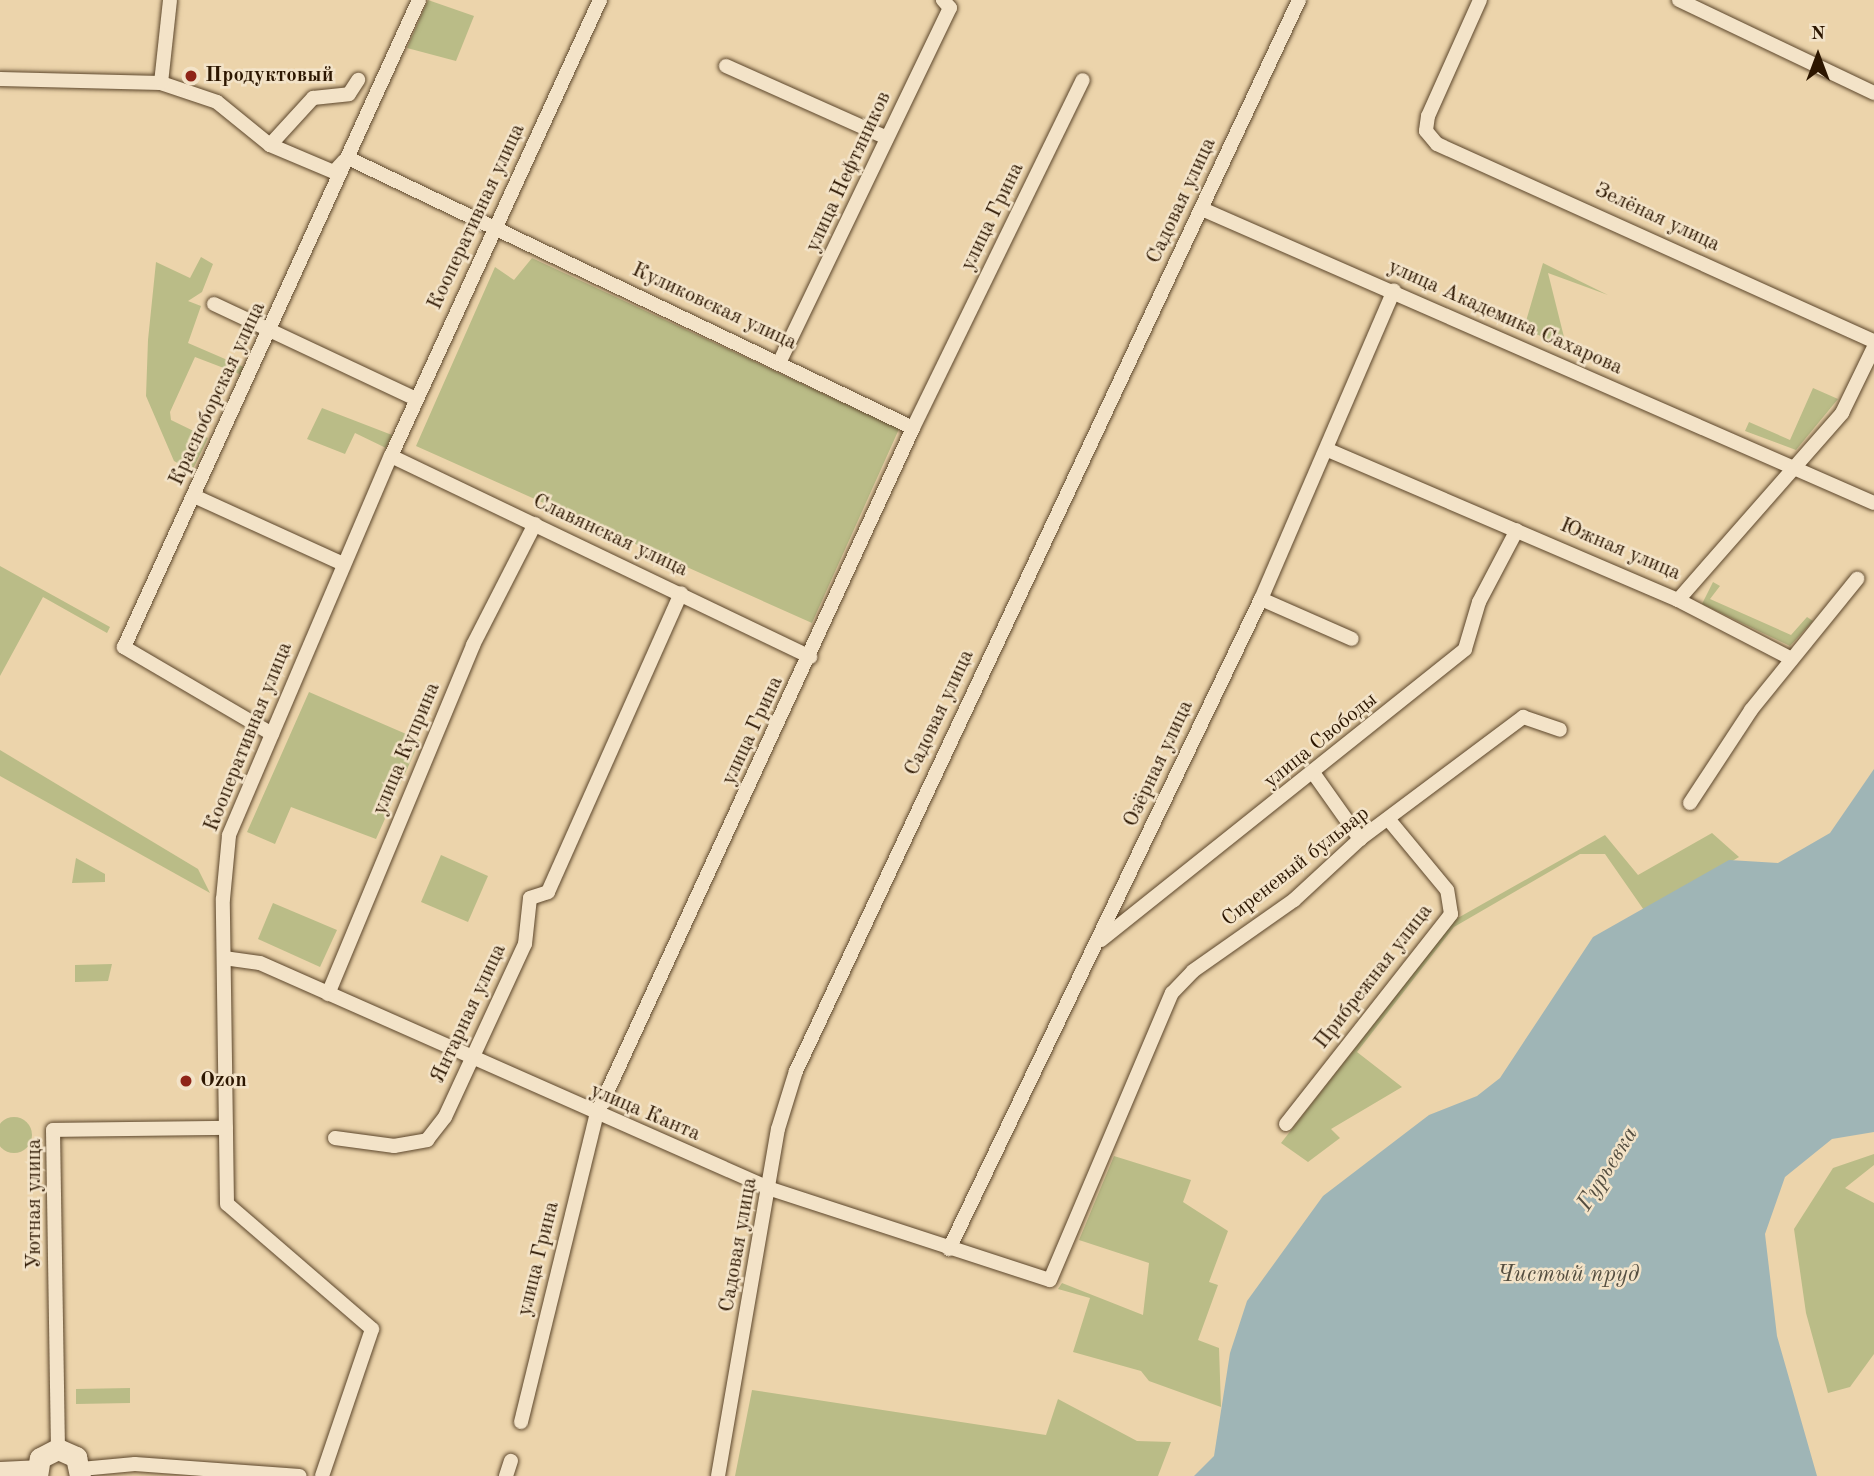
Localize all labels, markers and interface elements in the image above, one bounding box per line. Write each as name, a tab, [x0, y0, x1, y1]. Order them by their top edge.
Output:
north arrow	[1783, 21, 1853, 91]
text: N	[1811, 25, 1825, 44]
place label: Продуктовый	[205, 63, 334, 89]
marker: Продуктовый	[183, 68, 199, 84]
street label: улица Нефтяников	[801, 88, 897, 256]
street label: Кооперативная улица	[423, 120, 531, 314]
street label: Садовая улица	[1142, 134, 1222, 268]
street label: улица Грина	[956, 159, 1030, 275]
street label: Зелёная улица	[1590, 178, 1724, 258]
street label: улица Академика Сахарова	[1384, 255, 1626, 381]
street label: Куликовская улица	[628, 258, 800, 356]
street label: Красноборская улица	[164, 298, 272, 490]
street label: Славянская улица	[528, 489, 692, 583]
street label: Южная улица	[1556, 513, 1684, 587]
street label: Кооперативная улица	[199, 639, 299, 835]
street label: Садовая улица	[900, 646, 980, 780]
street label: улица Грина	[717, 673, 789, 789]
street label: улица Куприна	[368, 679, 446, 819]
street label: улица Свободы	[1259, 688, 1383, 794]
street label: Озёрная улица	[1119, 697, 1199, 831]
street label: Сиреневый бульвар	[1217, 802, 1375, 932]
street label: Прибрежная улица	[1310, 899, 1438, 1055]
street label: Янтарная улица	[426, 940, 512, 1088]
place label: Ozon	[200, 1068, 247, 1094]
marker: Ozon	[178, 1073, 194, 1089]
street label: улица Канта	[586, 1079, 704, 1147]
water label: Гурьевка	[1571, 1122, 1645, 1216]
street label: Уютная улица	[22, 1139, 48, 1269]
street label: Садовая улица	[715, 1176, 763, 1314]
street label: улица Грина	[513, 1199, 565, 1319]
water label: Чистый пруд	[1497, 1261, 1639, 1289]

